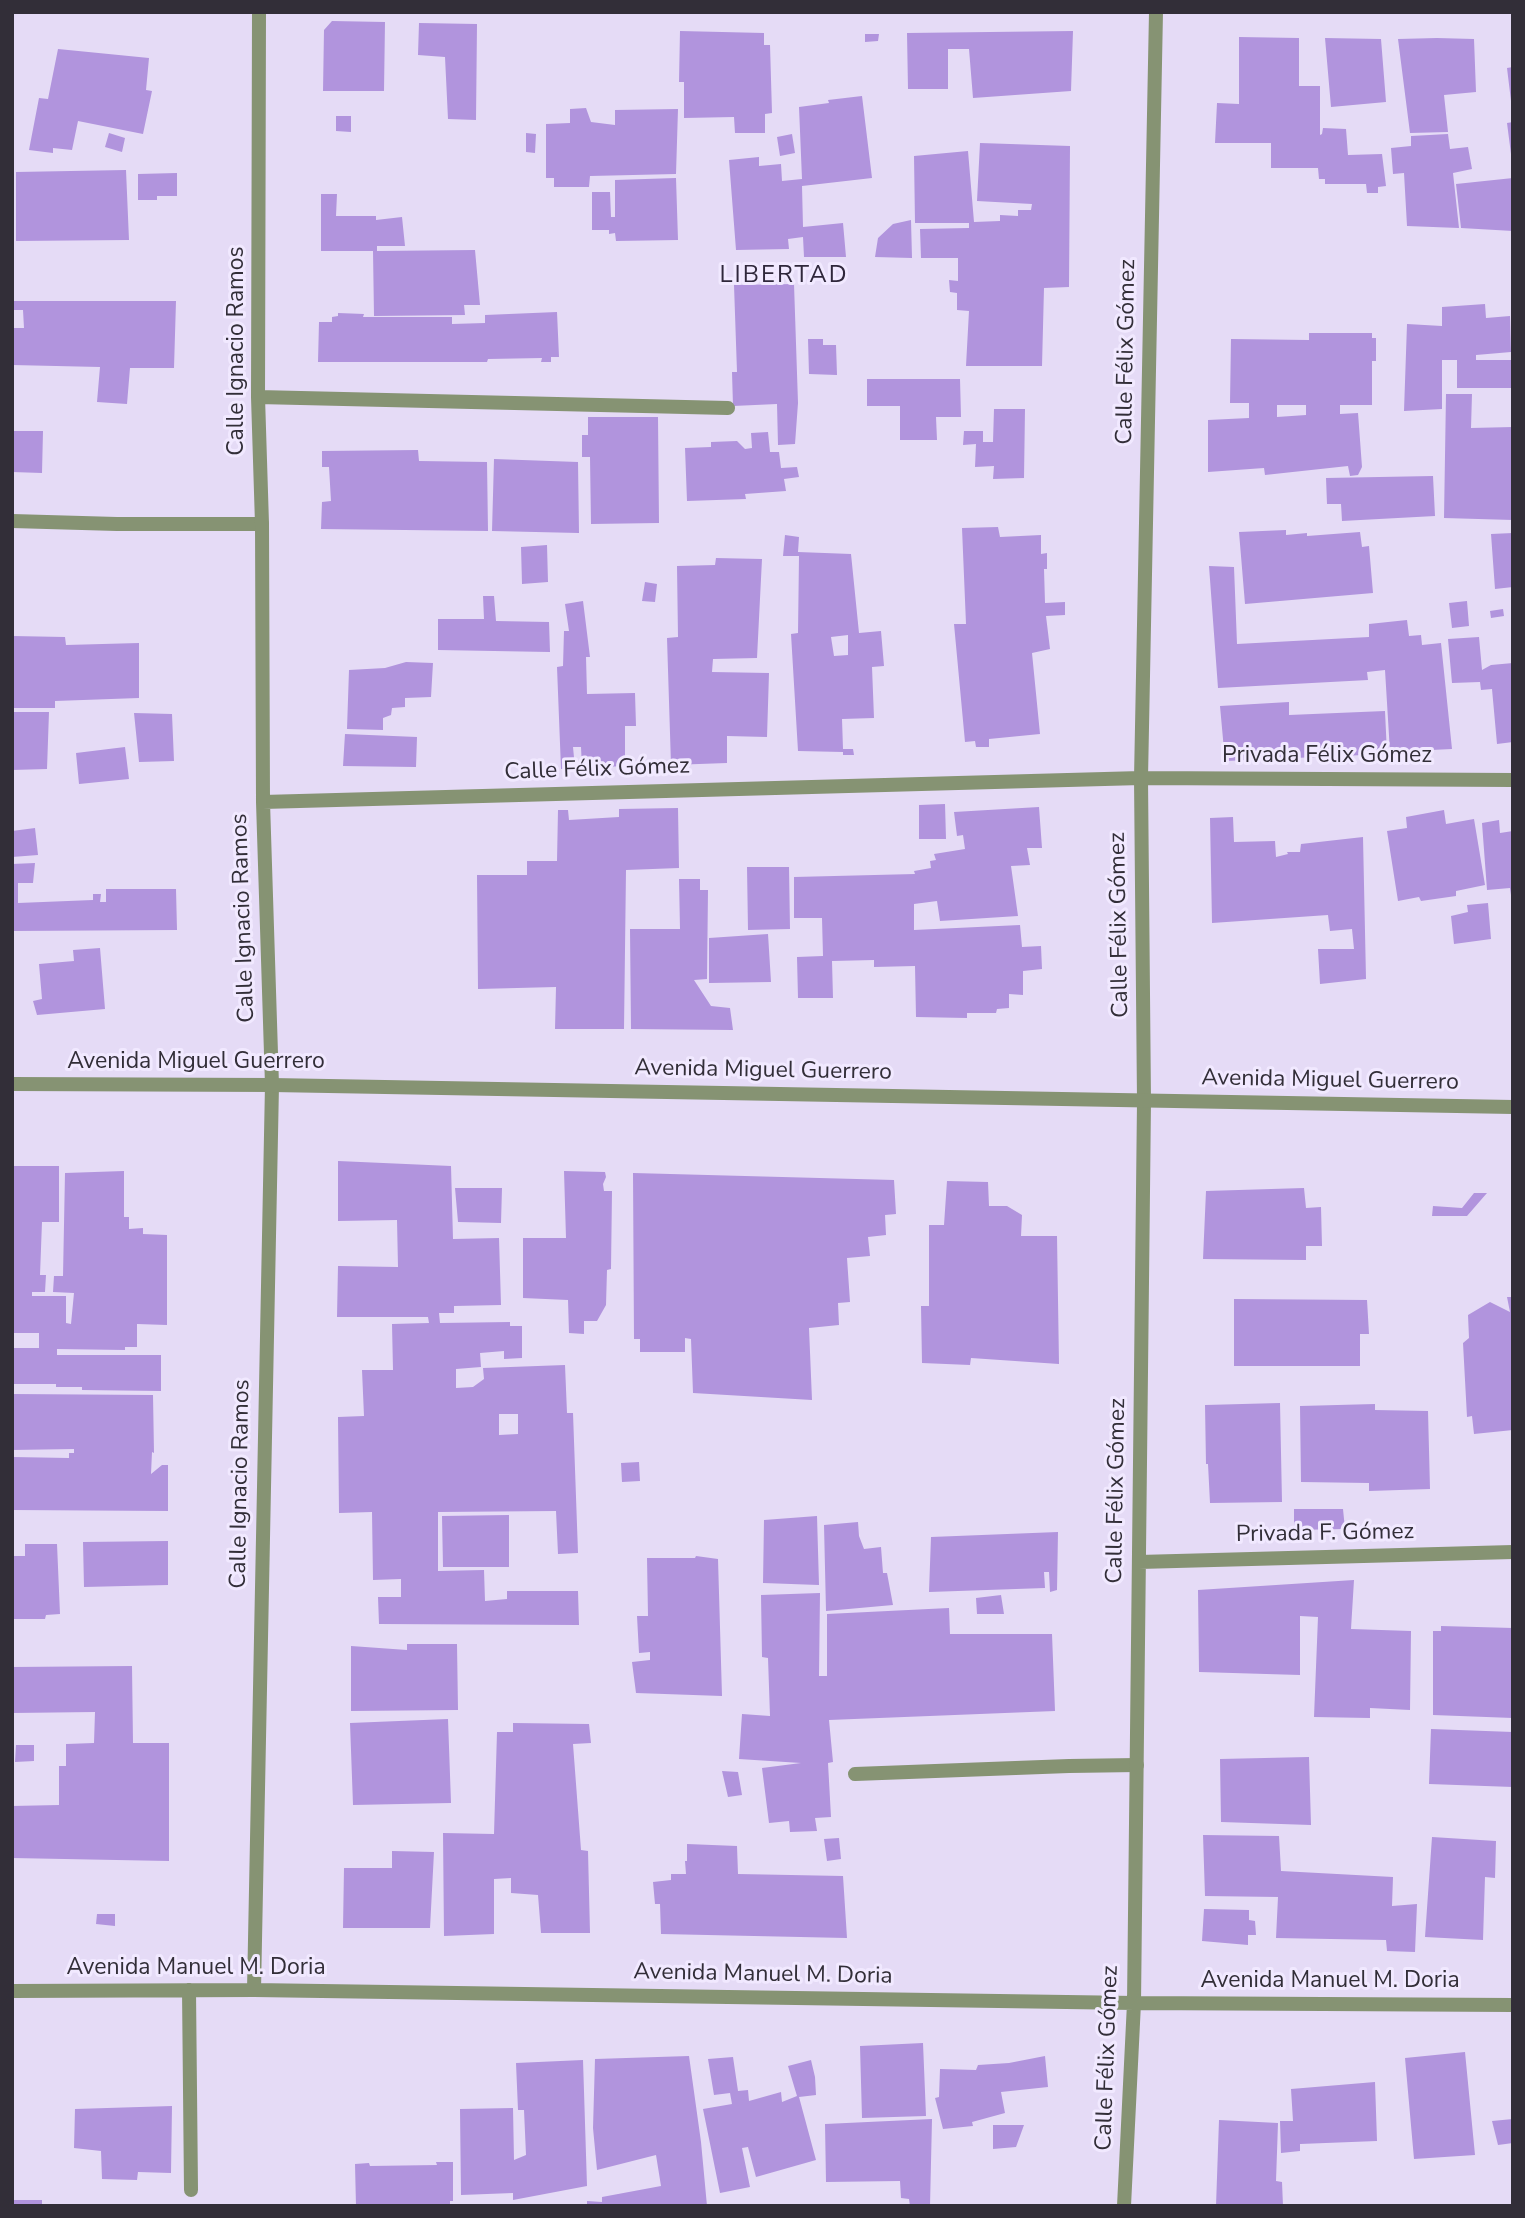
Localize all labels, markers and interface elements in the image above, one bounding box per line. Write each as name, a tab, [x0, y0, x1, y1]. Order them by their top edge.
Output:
street label: Calle Ignacio Ramos	[223, 246, 251, 456]
street label: Calle Félix Gómez	[1112, 259, 1142, 445]
district label: LIBERTAD	[721, 262, 847, 290]
street label: Privada Félix Gómez	[1222, 742, 1432, 770]
street label: Calle Félix Gómez	[504, 753, 690, 787]
street label: Calle Ignacio Ramos	[227, 813, 261, 1023]
street label: Calle Félix Gómez	[1105, 832, 1135, 1018]
street label: Avenida Miguel Guerrero	[67, 1048, 325, 1076]
street label: Avenida Miguel Guerrero	[634, 1055, 892, 1087]
street label: Avenida Miguel Guerrero	[1201, 1065, 1459, 1097]
street label: Calle Ignacio Ramos	[225, 1379, 257, 1589]
street label: Calle Félix Gómez	[1102, 1398, 1132, 1584]
street label: Privada F. Gómez	[1236, 1519, 1414, 1549]
street label: Avenida Manuel M. Doria	[66, 1954, 326, 1982]
street label: Avenida Manuel M. Doria	[633, 1959, 893, 1991]
street label: Calle Félix Gómez	[1091, 1965, 1125, 2151]
street label: Avenida Manuel M. Doria	[1200, 1967, 1460, 1995]

